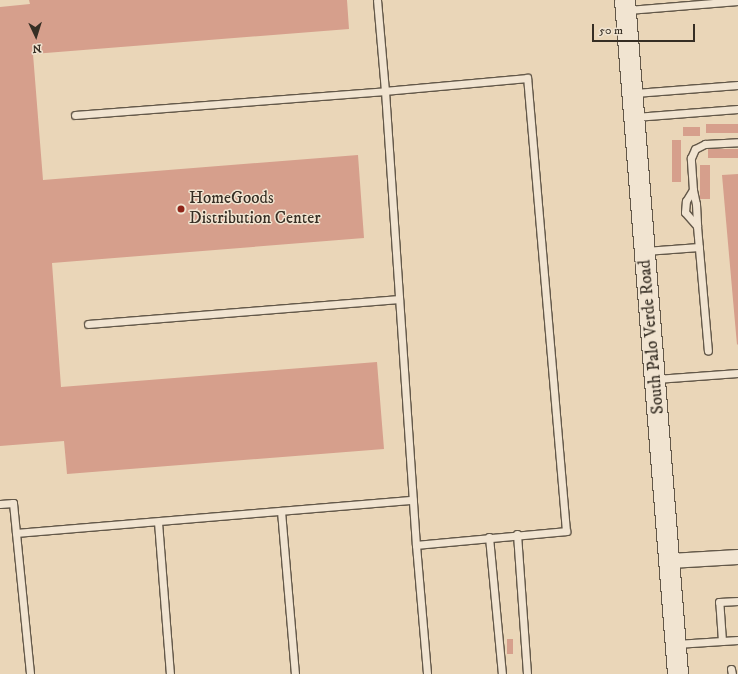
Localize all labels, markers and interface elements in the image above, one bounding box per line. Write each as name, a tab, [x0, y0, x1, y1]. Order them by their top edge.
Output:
north arrow	[16, 16, 56, 56]
scale bar	[594, 16, 697, 42]
text: 50 m	[599, 23, 623, 38]
text: N	[32, 41, 42, 55]
place label: HomeGoods Distribution Center	[189, 189, 321, 229]
marker: HomeGoods Distribution Center	[176, 204, 186, 214]
street label: South Palo Verde Road	[635, 259, 669, 415]

